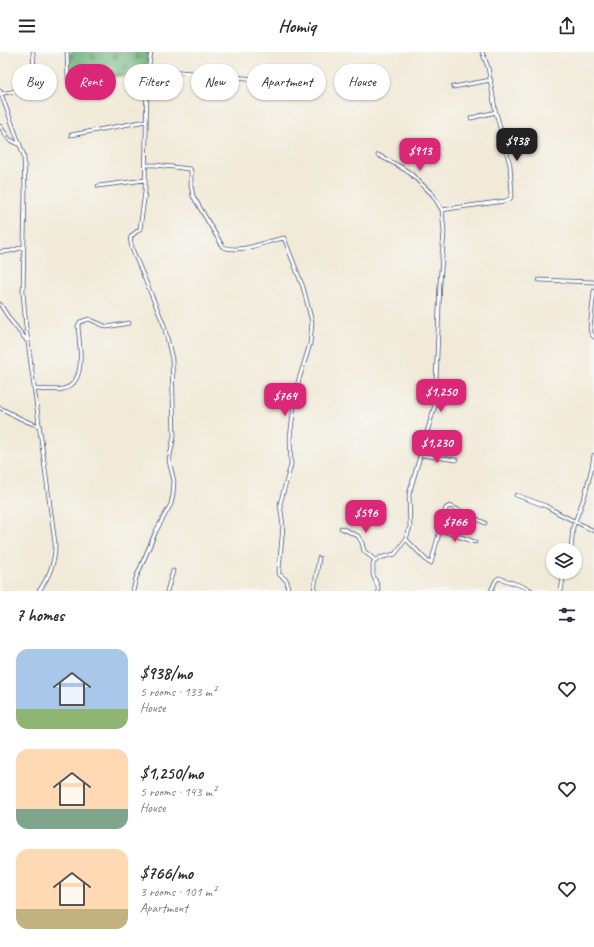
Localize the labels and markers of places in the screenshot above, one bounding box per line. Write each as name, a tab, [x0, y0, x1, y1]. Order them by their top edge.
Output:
pin: $938	[493, 128, 541, 162]
pin: $913	[396, 138, 444, 172]
pin: $1,250	[408, 379, 474, 413]
pin: $764	[261, 383, 309, 417]
pin: $1,230	[404, 430, 470, 464]
pin: $596	[342, 500, 390, 534]
pin: $766	[431, 509, 479, 543]

